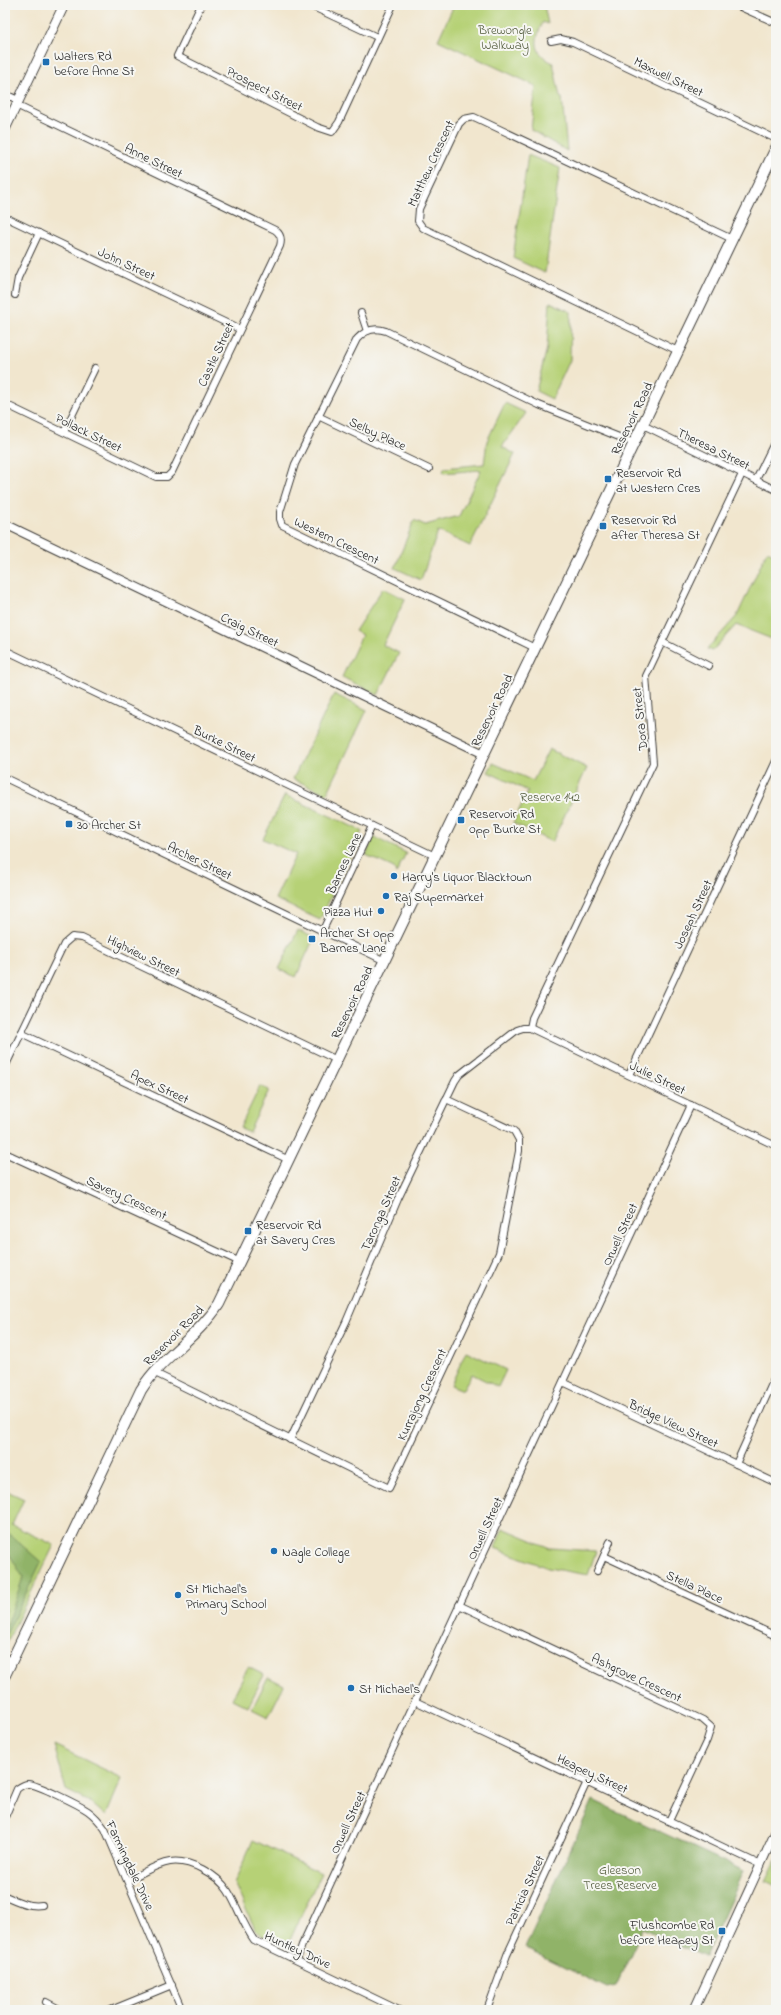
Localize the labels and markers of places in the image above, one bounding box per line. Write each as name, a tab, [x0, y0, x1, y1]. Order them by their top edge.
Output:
place label: Walters Rd before Anne St	[54, 47, 135, 81]
marker: Walters Rd before Anne St	[41, 57, 51, 67]
place label: Reservoir Rd at Western Cres	[616, 464, 701, 498]
marker: Reservoir Rd at Western Cres	[603, 474, 613, 484]
place label: Reservoir Rd after Theresa St	[611, 511, 701, 545]
marker: Reservoir Rd after Theresa St	[598, 521, 608, 531]
place label: Reservoir Rd opp Burke St	[469, 805, 541, 839]
marker: Reservoir Rd opp Burke St	[456, 815, 466, 825]
place label: 30 Archer St	[77, 816, 142, 835]
marker: 30 Archer St	[64, 819, 74, 829]
place label: Harry's Liquor Blacktown	[402, 868, 532, 888]
marker: Harry's Liquor Blacktown	[389, 871, 399, 881]
place label: Raj Supermarket	[394, 888, 484, 907]
marker: Raj Supermarket	[381, 891, 391, 901]
place label: Pizza Hut	[323, 903, 374, 922]
marker: Pizza Hut	[376, 906, 386, 916]
place label: Archer St opp Barnes Lane	[319, 924, 394, 958]
marker: Archer St opp Barnes Lane	[307, 934, 317, 944]
place label: Reservoir Rd at Savery Cres	[256, 1216, 336, 1251]
marker: Reservoir Rd at Savery Cres	[243, 1226, 253, 1236]
place label: Nagle College	[282, 1543, 350, 1563]
marker: Nagle College	[269, 1546, 279, 1556]
place label: St Michael's Primary School	[186, 1580, 266, 1615]
marker: St Michael's Primary School	[173, 1590, 183, 1600]
place label: St Michael's	[359, 1680, 421, 1699]
marker: St Michael's	[346, 1683, 356, 1693]
place label: Flushcombe Rd before Heapey St	[620, 1916, 715, 1951]
marker: Flushcombe Rd before Heapey St	[717, 1926, 727, 1936]

